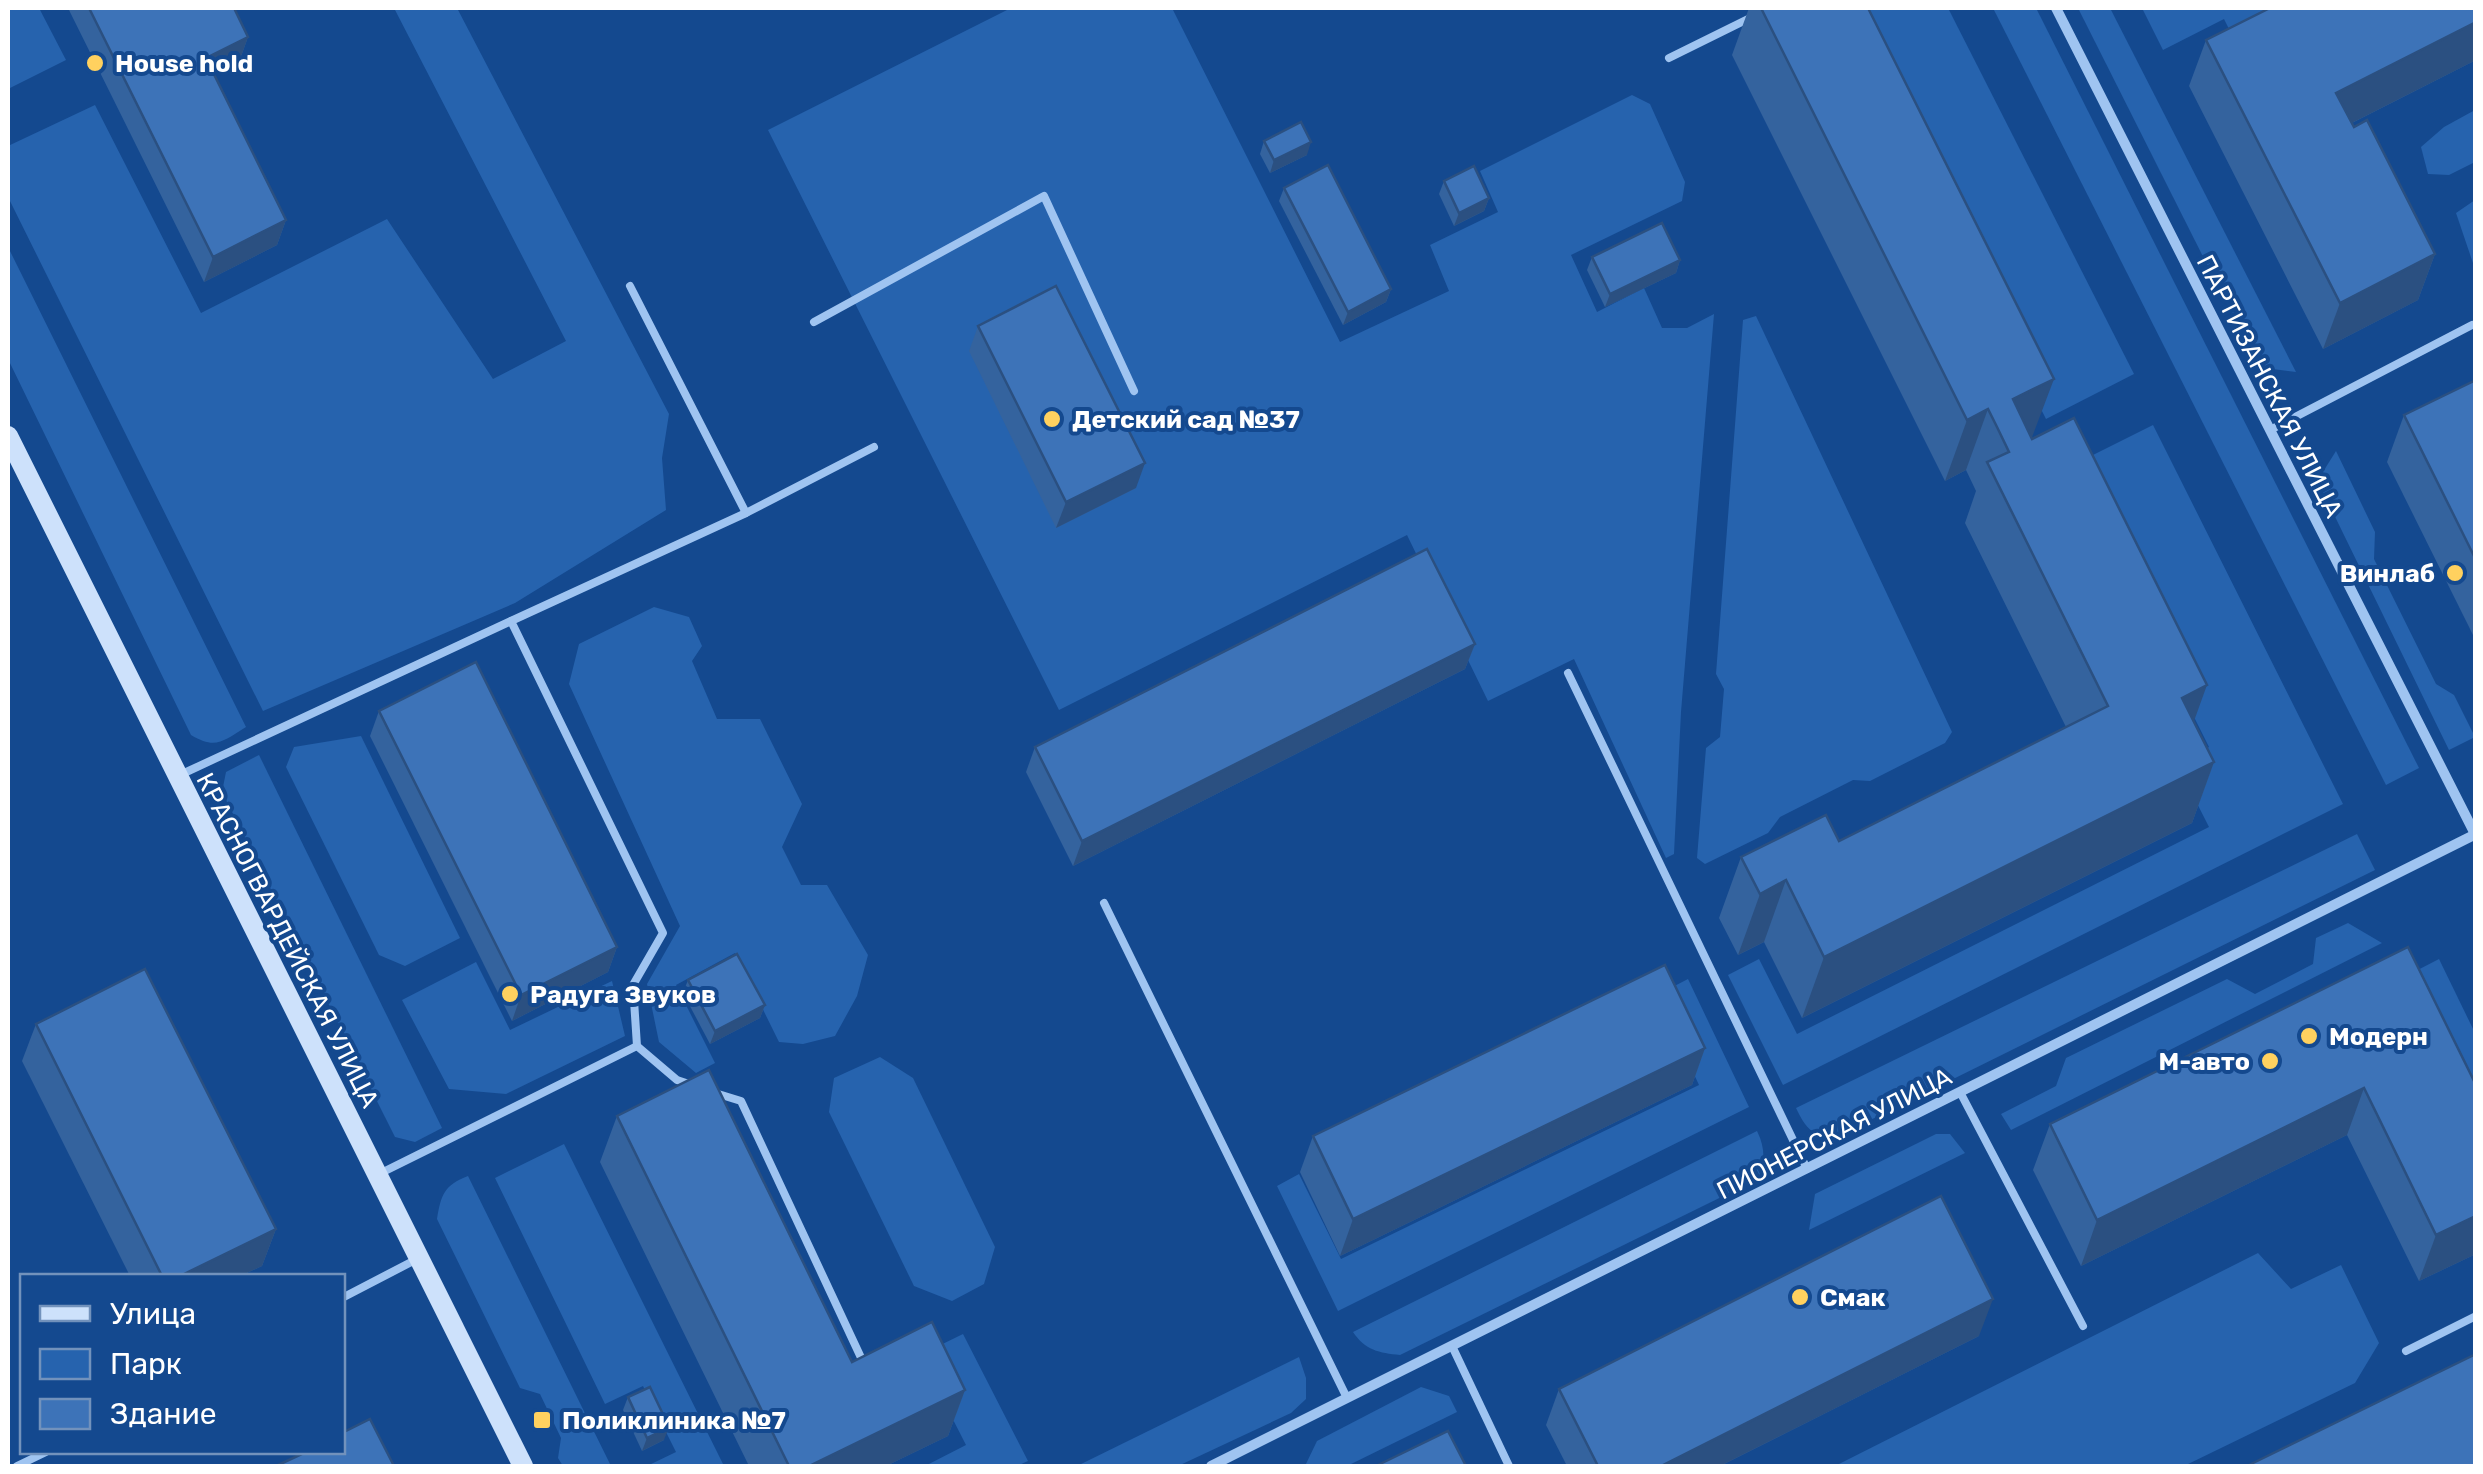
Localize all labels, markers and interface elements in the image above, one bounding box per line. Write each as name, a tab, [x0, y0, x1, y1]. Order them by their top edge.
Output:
place label: House hold	[115, 49, 253, 78]
marker: House hold	[84, 52, 106, 74]
street label: ПАРТИЗАНСКАЯ УЛИЦА	[2191, 250, 2349, 523]
place label: Детский сад №37	[1072, 405, 1300, 434]
marker: Детский сад №37	[1041, 408, 1063, 430]
place label: Винлаб	[2340, 559, 2435, 588]
marker: Винлаб	[2444, 562, 2466, 584]
street label: КРАСНОГВАРДЕЙСКАЯ УЛИЦА	[190, 768, 385, 1113]
place label: Радуга Звуков	[530, 980, 716, 1009]
marker: Радуга Звуков	[499, 983, 521, 1005]
place label: Модерн	[2329, 1022, 2428, 1051]
marker: Модерн	[2298, 1025, 2320, 1047]
place label: М-авто	[2159, 1047, 2250, 1076]
marker: М-авто	[2259, 1050, 2281, 1072]
street label: ПИОНЕРСКАЯ УЛИЦА	[1712, 1061, 1957, 1205]
legend	[20, 1274, 345, 1454]
place label: Смак	[1820, 1283, 1886, 1312]
marker: Смак	[1789, 1286, 1811, 1308]
text: Улица	[110, 1296, 196, 1332]
text: Парк	[110, 1346, 182, 1382]
text: Здание	[110, 1396, 217, 1432]
place label: Поликлиника №7	[562, 1406, 786, 1435]
marker: Поликлиника №7	[531, 1409, 553, 1431]

